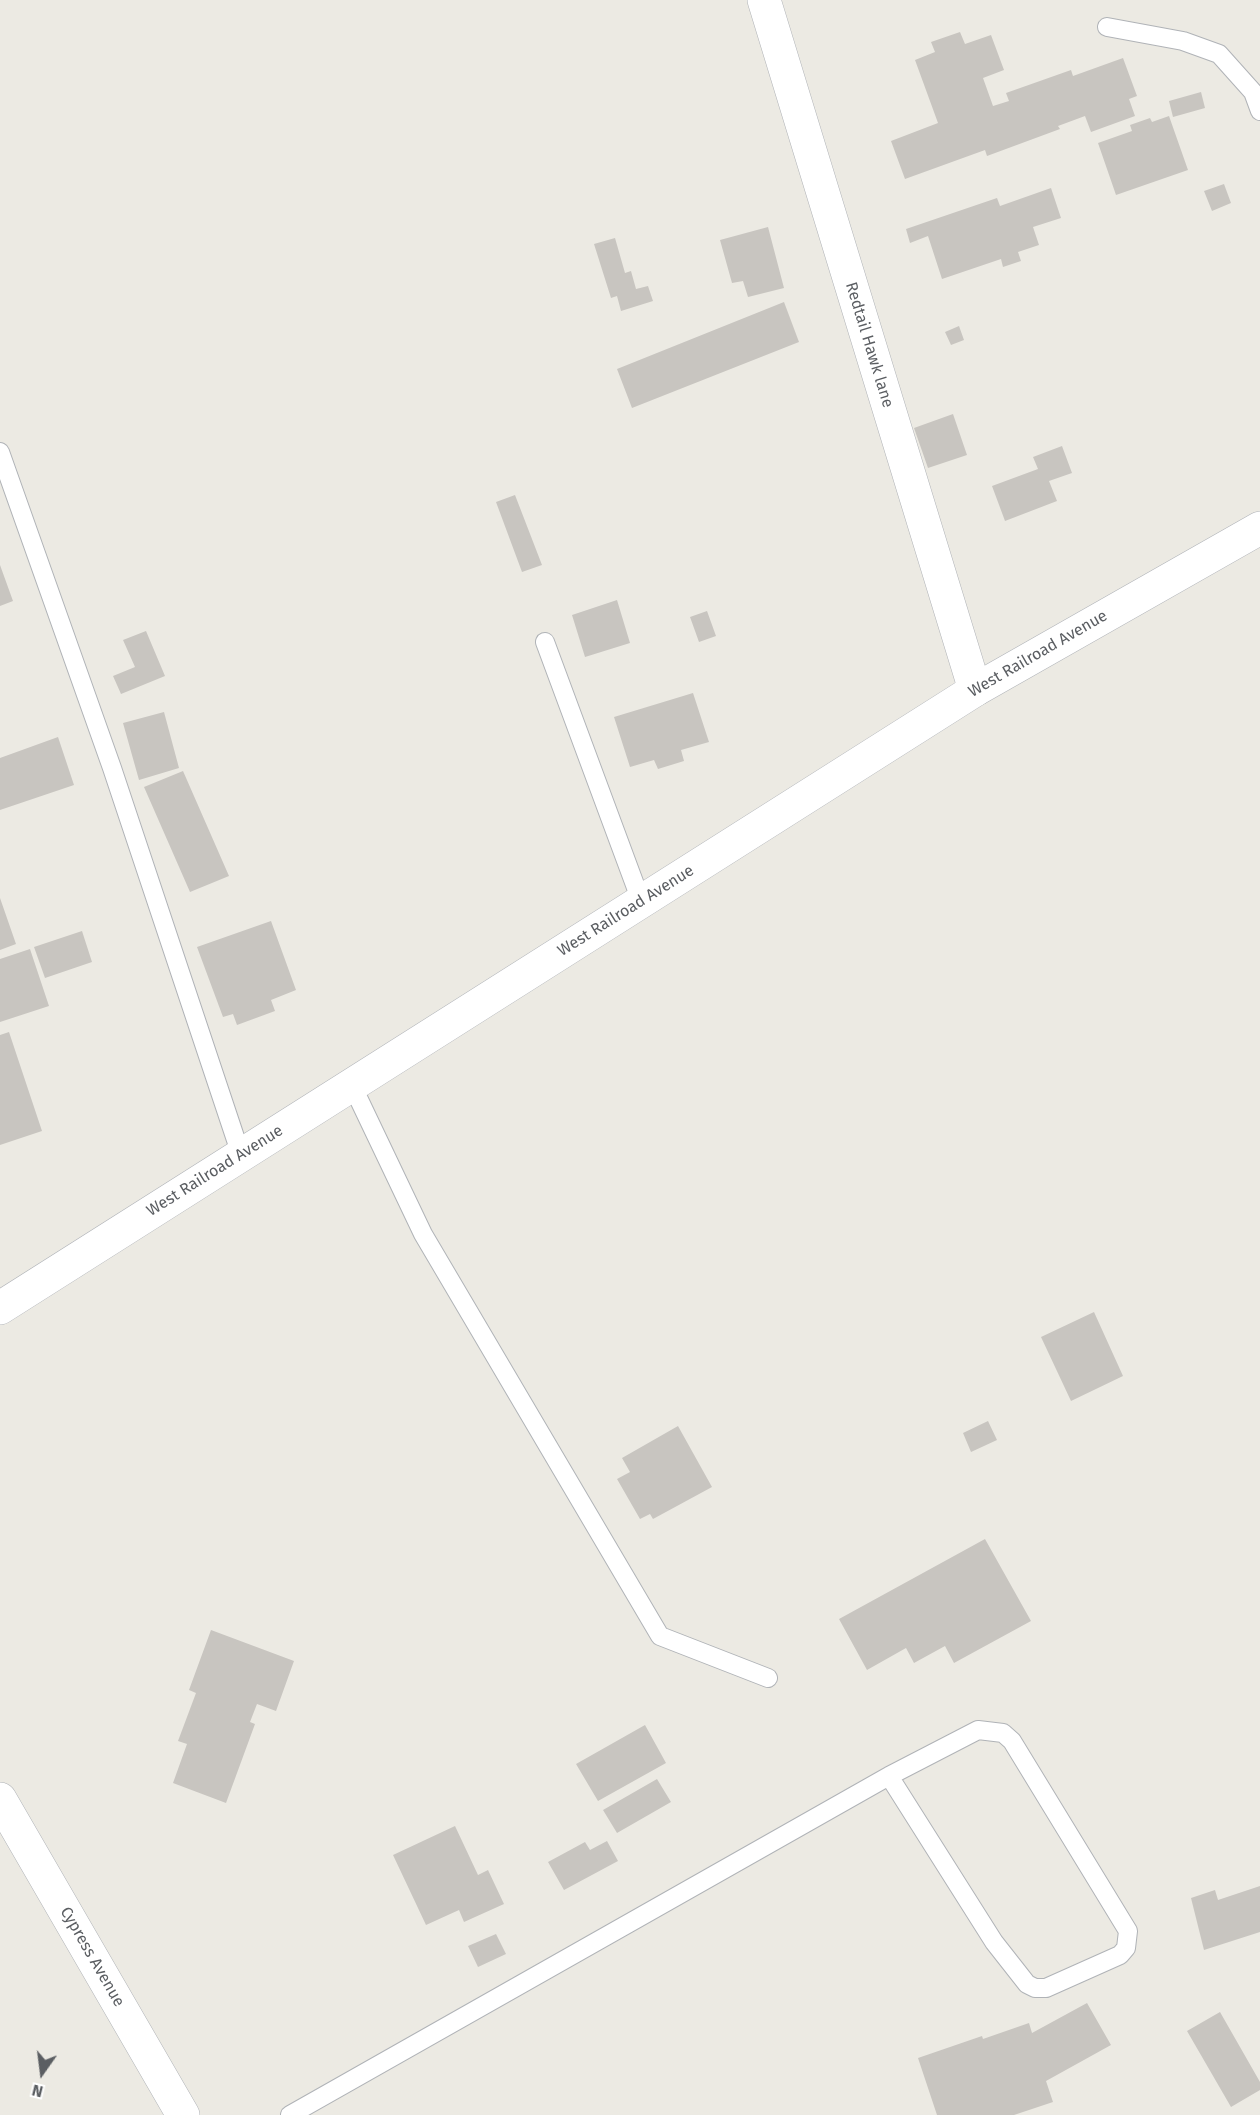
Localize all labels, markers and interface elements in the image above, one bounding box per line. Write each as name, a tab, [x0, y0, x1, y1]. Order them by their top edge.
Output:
street label: Redtail Hawk lane	[841, 280, 897, 410]
street label: West Railroad Avenue	[965, 606, 1111, 702]
street label: West Railroad Avenue	[554, 861, 698, 961]
street label: West Railroad Avenue	[143, 1121, 287, 1221]
street label: Cypress Avenue	[56, 1904, 128, 2010]
north arrow	[12, 2043, 72, 2103]
text: N	[30, 2080, 45, 2101]

